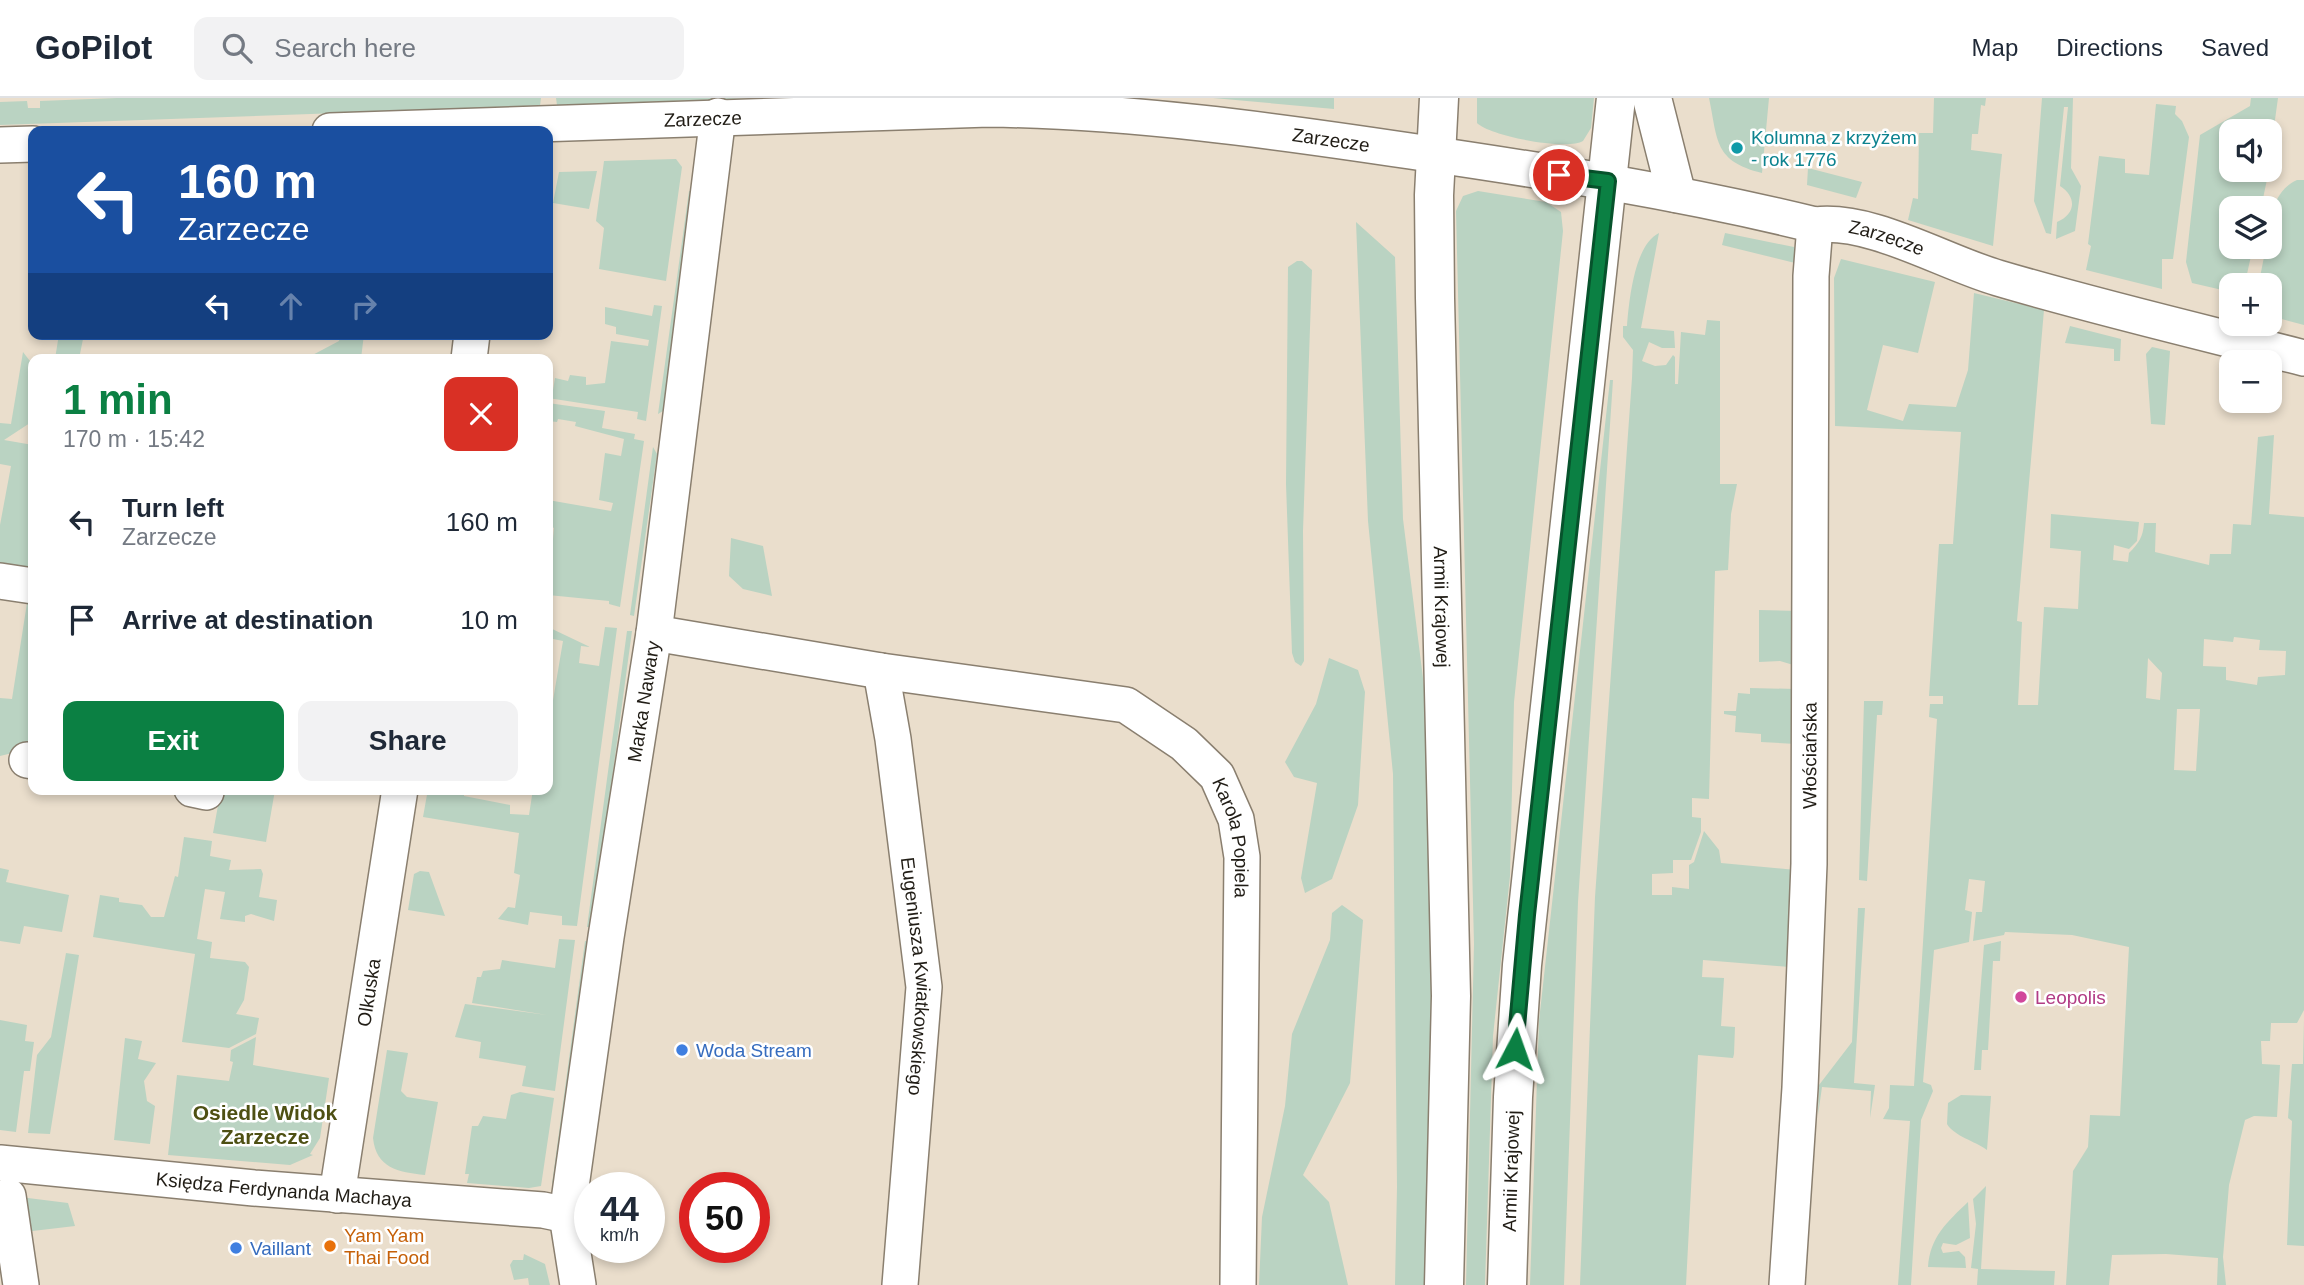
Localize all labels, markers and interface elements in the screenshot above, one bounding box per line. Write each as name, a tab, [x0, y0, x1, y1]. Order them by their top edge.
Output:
search box	[194, 17, 684, 80]
text: GoPilot	[35, 29, 152, 66]
icon: search	[218, 29, 256, 67]
text: Search here	[274, 33, 416, 63]
text: Map	[1972, 34, 2018, 61]
text: Directions	[2056, 34, 2163, 61]
text: Saved	[2201, 34, 2269, 61]
street label: Zarzecze	[663, 107, 742, 131]
map controls	[2219, 119, 2282, 413]
button: sound	[2219, 119, 2282, 182]
street label: Zarzecze	[1291, 124, 1371, 156]
place label: Kolumna z krzyżem - rok 1776	[1751, 127, 1917, 170]
marker: Kolumna z krzyżem - rok 1776	[1729, 140, 1745, 156]
pin	[1529, 145, 1589, 205]
icon: left	[63, 154, 154, 245]
text: 160 m	[178, 154, 317, 208]
icon: arrive	[1540, 156, 1578, 194]
button: layers	[2219, 196, 2282, 259]
text: Zarzecze	[178, 211, 310, 247]
street label: Zarzecze	[1847, 216, 1927, 260]
button: +	[2219, 273, 2282, 336]
icon: left	[199, 287, 237, 325]
icon: ahead	[272, 287, 310, 325]
icon: right	[345, 287, 383, 325]
button: −	[2219, 350, 2282, 413]
text: 1 min	[63, 376, 173, 423]
button: close	[444, 377, 518, 451]
text: 170 m · 15:42	[63, 426, 205, 452]
text: Turn left	[122, 493, 224, 523]
icon: left	[63, 503, 101, 541]
text: 160 m	[446, 507, 518, 537]
text: Zarzecze	[122, 524, 217, 550]
street label: Armii Krajowej	[1430, 546, 1453, 668]
icon: arrive	[63, 601, 101, 639]
text: Arrive at destination	[122, 605, 373, 635]
text: 10 m	[460, 605, 518, 635]
street label: Marka Nawary	[624, 639, 664, 764]
button: Exit	[63, 701, 284, 781]
button: Share	[298, 701, 518, 781]
street label: Włościańska	[1799, 702, 1821, 809]
street label: Karola Popiela	[1208, 774, 1252, 899]
street label: Eugeniusza Kwiatkowskiego	[897, 856, 934, 1096]
street label: Olkuska	[353, 957, 385, 1028]
place label: Leopolis	[2035, 987, 2106, 1008]
marker: Leopolis	[2013, 989, 2029, 1005]
position arrow	[1478, 1012, 1552, 1086]
place label: Woda Stream	[696, 1040, 812, 1061]
marker: Woda Stream	[674, 1042, 690, 1058]
district label: Osiedle Widok Zarzecze	[193, 1101, 338, 1148]
street label: Armii Krajowej	[1499, 1110, 1524, 1232]
street label: Księdza Ferdynanda Machaya	[155, 1168, 413, 1211]
speed limit sign: 50	[679, 1172, 770, 1263]
text: 44	[600, 1189, 639, 1228]
place label: Yam Yam Thai Food	[344, 1225, 430, 1268]
text: km/h	[600, 1225, 639, 1245]
place label: Vaillant	[250, 1238, 312, 1259]
marker: Yam Yam Thai Food	[322, 1238, 338, 1254]
marker: Vaillant	[228, 1240, 244, 1256]

